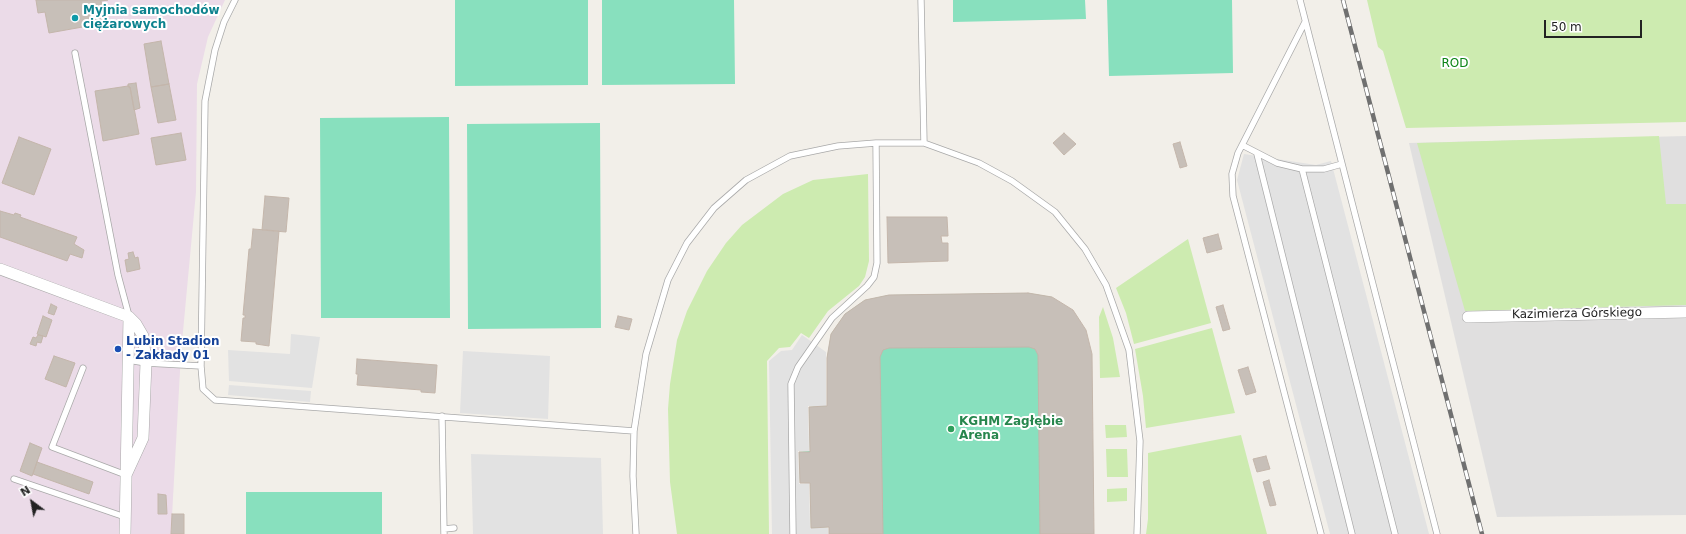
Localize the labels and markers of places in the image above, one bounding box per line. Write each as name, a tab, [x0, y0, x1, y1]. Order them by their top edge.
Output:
place label: Myjnia samochodów ciężarowych	[83, 4, 220, 32]
marker: Myjnia samochodów ciężarowych	[70, 13, 80, 23]
place label: Lubin Stadion - Zakłady 01	[126, 335, 220, 363]
marker: Lubin Stadion - Zakłady 01	[113, 344, 123, 354]
place label: KGHM Zagłębie Arena	[959, 415, 1063, 443]
marker: KGHM Zagłębie Arena	[946, 424, 956, 434]

